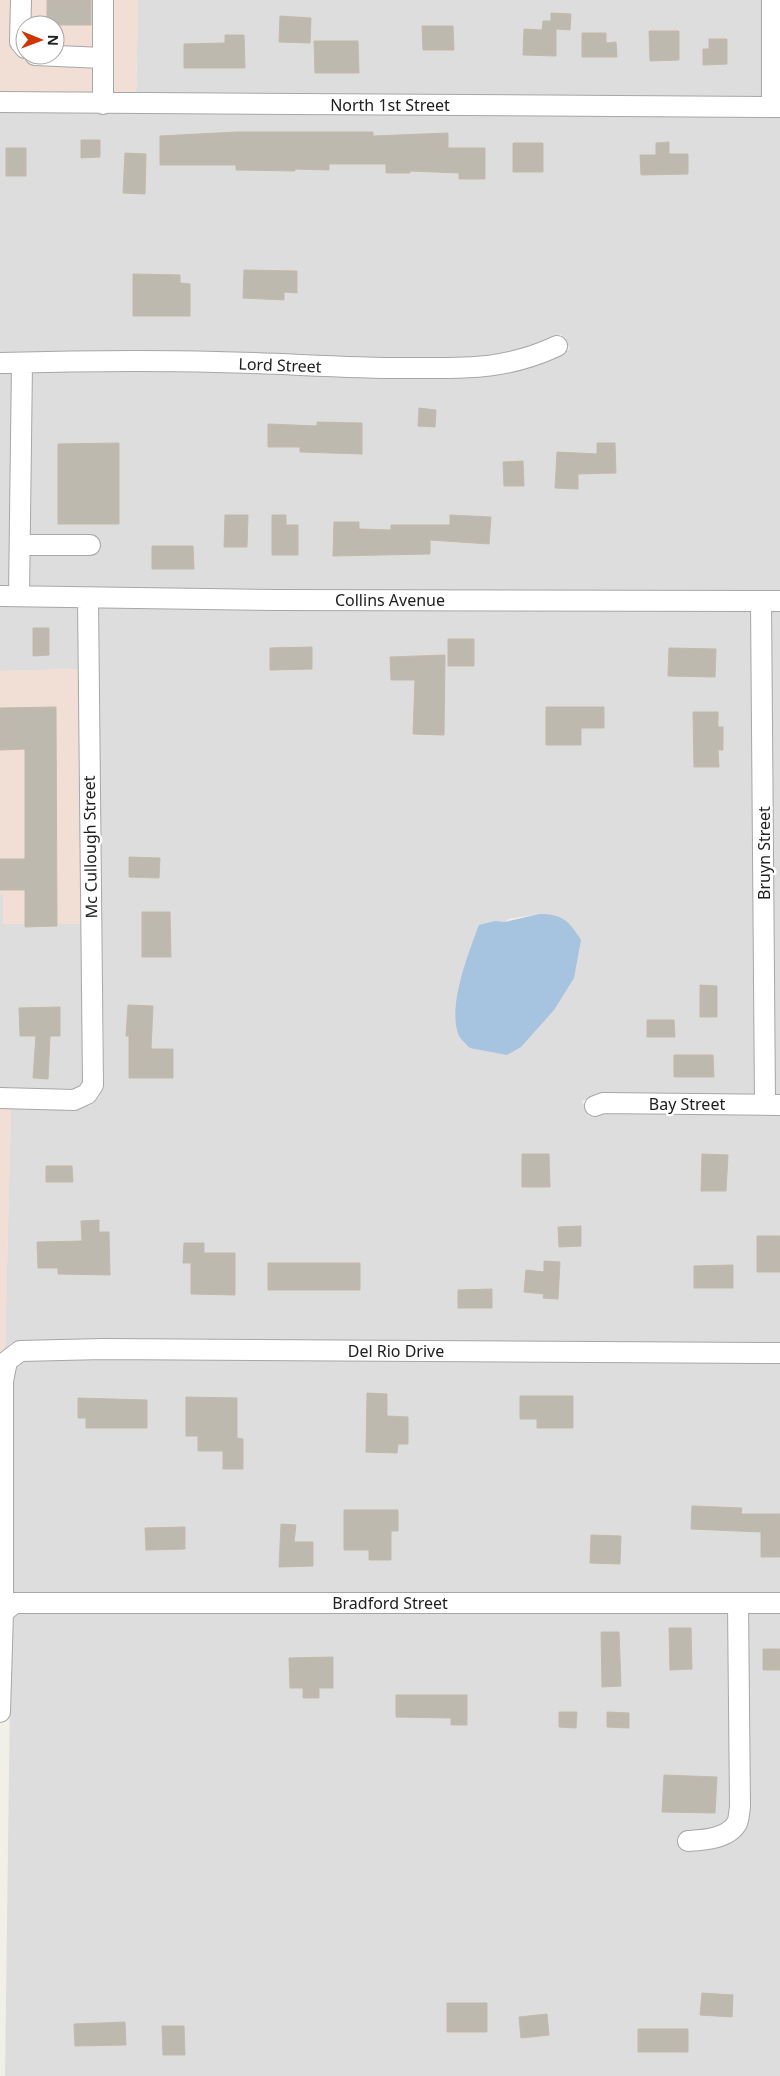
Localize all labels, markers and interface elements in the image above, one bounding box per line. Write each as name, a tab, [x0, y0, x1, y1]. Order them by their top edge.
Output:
north arrow	[15, 15, 65, 65]
text: N	[44, 34, 63, 46]
street label: North 1st Street	[330, 94, 450, 116]
street label: Lord Street	[238, 353, 322, 377]
street label: Collins Avenue	[335, 589, 445, 611]
street label: Mc Cullough Street	[78, 775, 102, 919]
street label: Bruyn Street	[753, 806, 775, 900]
street label: Bay Street	[649, 1093, 725, 1115]
street label: Del Rio Drive	[348, 1340, 444, 1362]
street label: Bradford Street	[332, 1592, 448, 1614]

